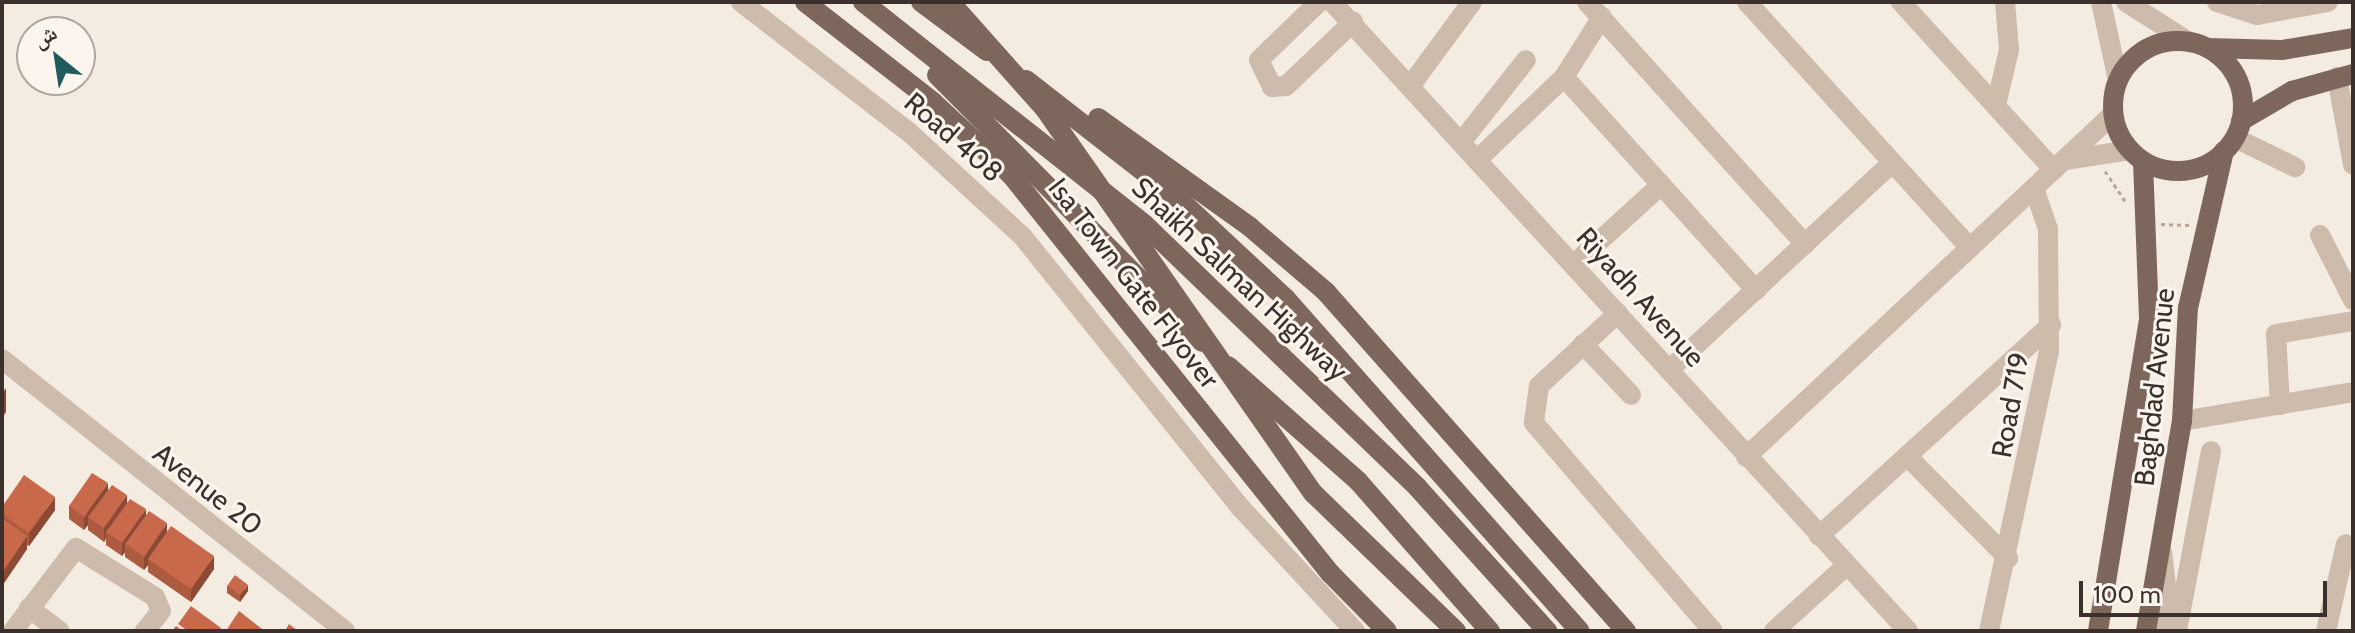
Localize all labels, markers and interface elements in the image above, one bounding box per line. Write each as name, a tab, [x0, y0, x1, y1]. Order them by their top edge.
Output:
north arrow	[16, 16, 96, 96]
text: ش	[28, 19, 62, 54]
street label: Road 408	[898, 85, 1010, 189]
street label: Shaikh Salman Highway	[1125, 170, 1355, 388]
street label: Isa Town Gate Flyover	[1042, 171, 1226, 395]
street label: Riyadh Avenue	[1570, 220, 1712, 374]
street label: Baghdad Avenue	[2127, 286, 2181, 488]
street label: Road 719	[1984, 350, 2036, 460]
street label: Avenue 20	[147, 436, 269, 542]
scale bar	[2083, 565, 2331, 615]
text: 100 m	[2093, 580, 2161, 609]

